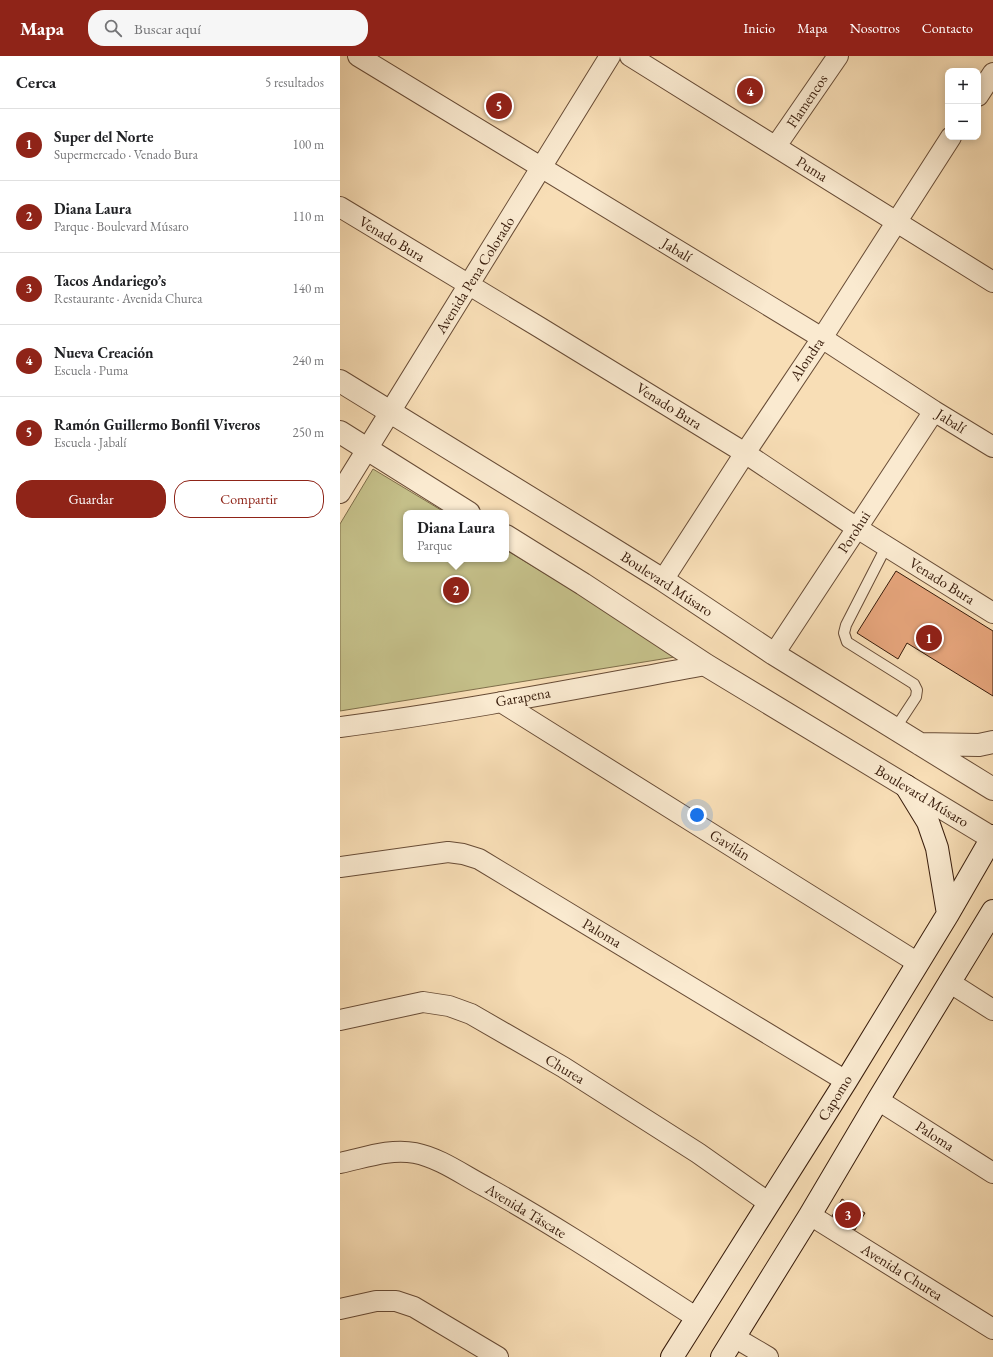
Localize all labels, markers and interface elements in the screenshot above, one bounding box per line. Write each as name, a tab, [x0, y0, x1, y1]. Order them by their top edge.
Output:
search box	[88, 10, 368, 46]
text: Mapa	[20, 16, 64, 41]
icon: search	[102, 17, 124, 39]
text: Buscar aquí	[134, 19, 201, 38]
text: Inicio	[744, 19, 775, 37]
text: Mapa	[797, 19, 828, 37]
text: Nosotros	[850, 19, 900, 37]
text: Contacto	[922, 19, 973, 37]
map controls	[945, 68, 981, 140]
button: +	[945, 68, 981, 104]
street label: Flamencos	[782, 70, 832, 131]
text: Cerca	[16, 71, 56, 93]
text: 5 resultados	[265, 74, 324, 91]
pin: 4	[737, 76, 763, 106]
pin: 5	[486, 91, 512, 121]
button: −	[945, 104, 981, 140]
text: Super del Norte	[54, 127, 154, 146]
text: 1	[26, 136, 32, 153]
text: 100 m	[293, 136, 324, 153]
text: Supermercado · Venado Bura	[54, 146, 198, 163]
street label: Puma	[793, 152, 832, 186]
text: Diana Laura	[54, 199, 132, 218]
text: 2	[26, 208, 32, 225]
text: 110 m	[293, 208, 324, 225]
street label: Venado Bura	[356, 211, 429, 266]
street label: Avenida Pena Colorado	[430, 213, 518, 338]
text: Parque · Boulevard Músaro	[54, 218, 189, 235]
street label: Jabalí	[657, 232, 696, 266]
text: Tacos Andariego’s	[54, 271, 166, 290]
text: 3	[26, 280, 32, 297]
text: 140 m	[293, 280, 324, 297]
text: Restaurante · Avenida Churea	[54, 290, 202, 307]
street label: Alondra	[785, 334, 828, 385]
text: Nueva Creación	[54, 343, 154, 362]
text: 4	[26, 352, 32, 369]
text: 240 m	[293, 352, 324, 369]
text: Escuela · Puma	[54, 362, 128, 379]
street label: Venado Bura	[633, 378, 706, 433]
street label: Jabalí	[931, 403, 970, 437]
text: Ramón Guillermo Bonfil Viveros	[54, 415, 260, 434]
text: 5	[26, 424, 32, 441]
text: 250 m	[293, 424, 324, 441]
text: Escuela · Jabalí	[54, 434, 126, 451]
button: Guardar	[16, 480, 166, 518]
button: Compartir	[174, 480, 324, 518]
street label: Porohui	[833, 507, 874, 556]
popup	[403, 510, 509, 562]
text: Diana Laura	[417, 518, 495, 537]
text: Parque	[417, 537, 452, 554]
street label: Boulevard Músaro	[618, 547, 717, 620]
street label: Venado Bura	[906, 553, 979, 608]
pin: 2	[443, 575, 469, 605]
pin: 1	[916, 623, 942, 653]
street label: Garapena	[494, 682, 552, 711]
street label: Boulevard Músaro	[872, 760, 973, 831]
your location	[687, 805, 707, 825]
street label: Gavilán	[706, 825, 754, 864]
street label: Paloma	[579, 914, 625, 952]
street label: Churea	[542, 1049, 589, 1088]
street label: Capomo	[813, 1071, 856, 1124]
street label: Paloma	[912, 1116, 958, 1155]
street label: Avenida Táscate	[481, 1178, 570, 1242]
pin: 3	[835, 1200, 861, 1230]
street label: Avenida Churea	[857, 1238, 947, 1304]

